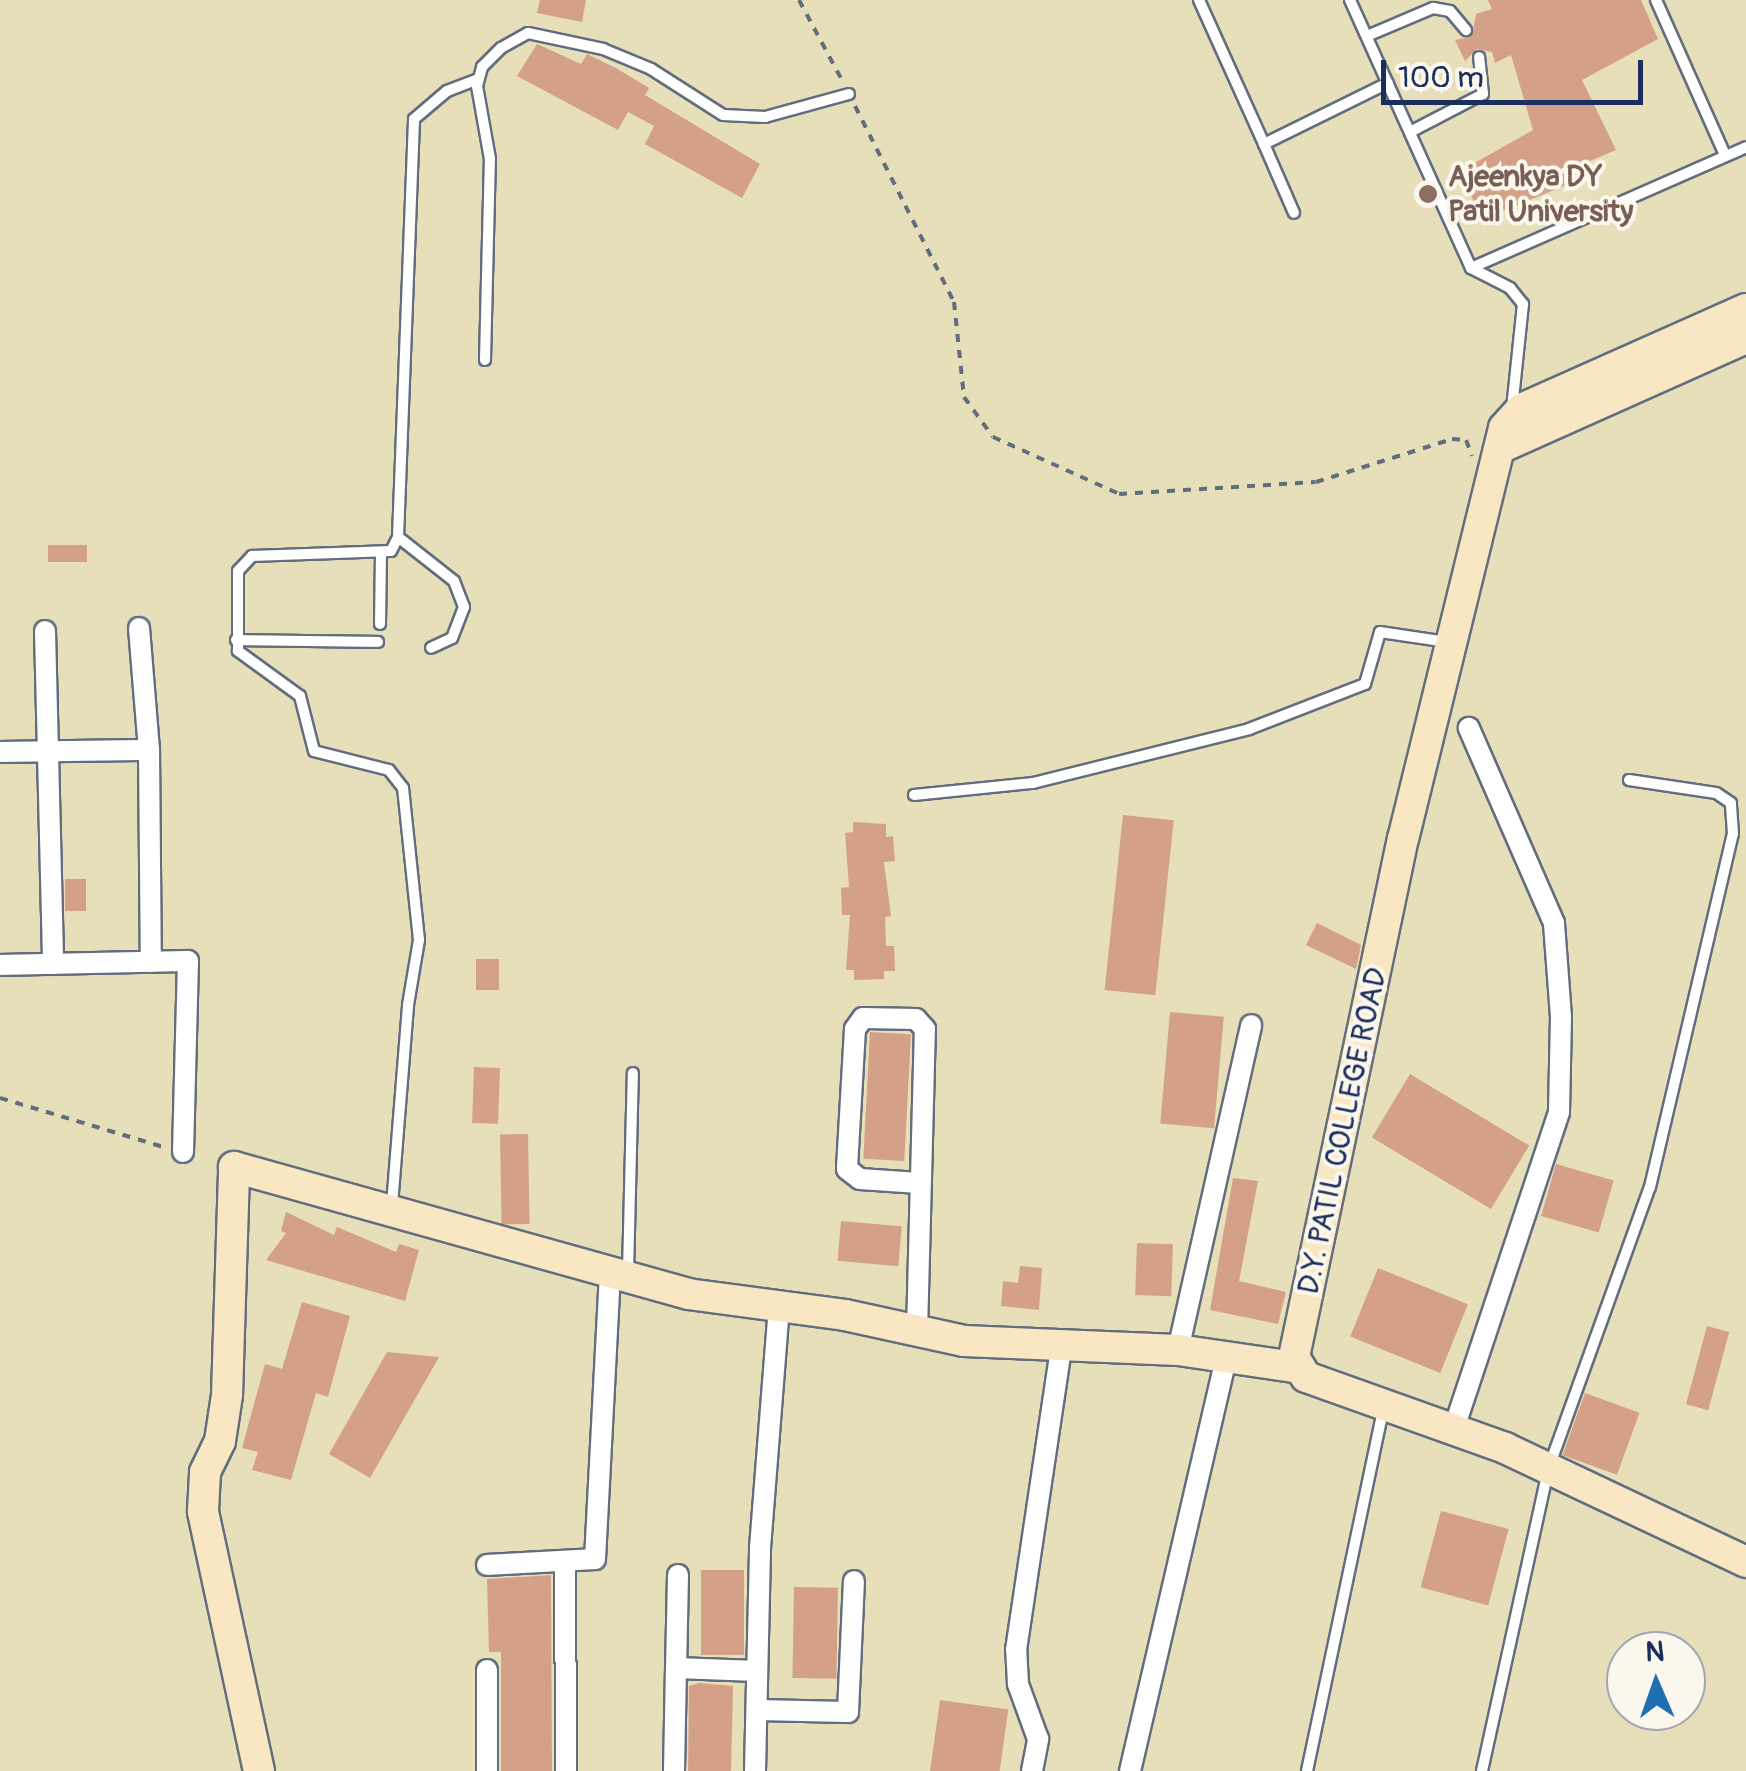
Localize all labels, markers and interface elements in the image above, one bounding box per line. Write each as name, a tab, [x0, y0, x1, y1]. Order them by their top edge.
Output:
scale bar	[1386, 40, 1648, 102]
text: 100 m	[1398, 59, 1484, 96]
place label: Ajeenkya DY Patil University	[1448, 159, 1633, 230]
marker: Ajeenkya DY Patil University	[1417, 183, 1439, 205]
street label: D.Y. PATIL COLLEGE ROAD	[1291, 965, 1395, 1297]
north arrow	[1606, 1631, 1706, 1731]
text: N	[1645, 1635, 1665, 1670]

